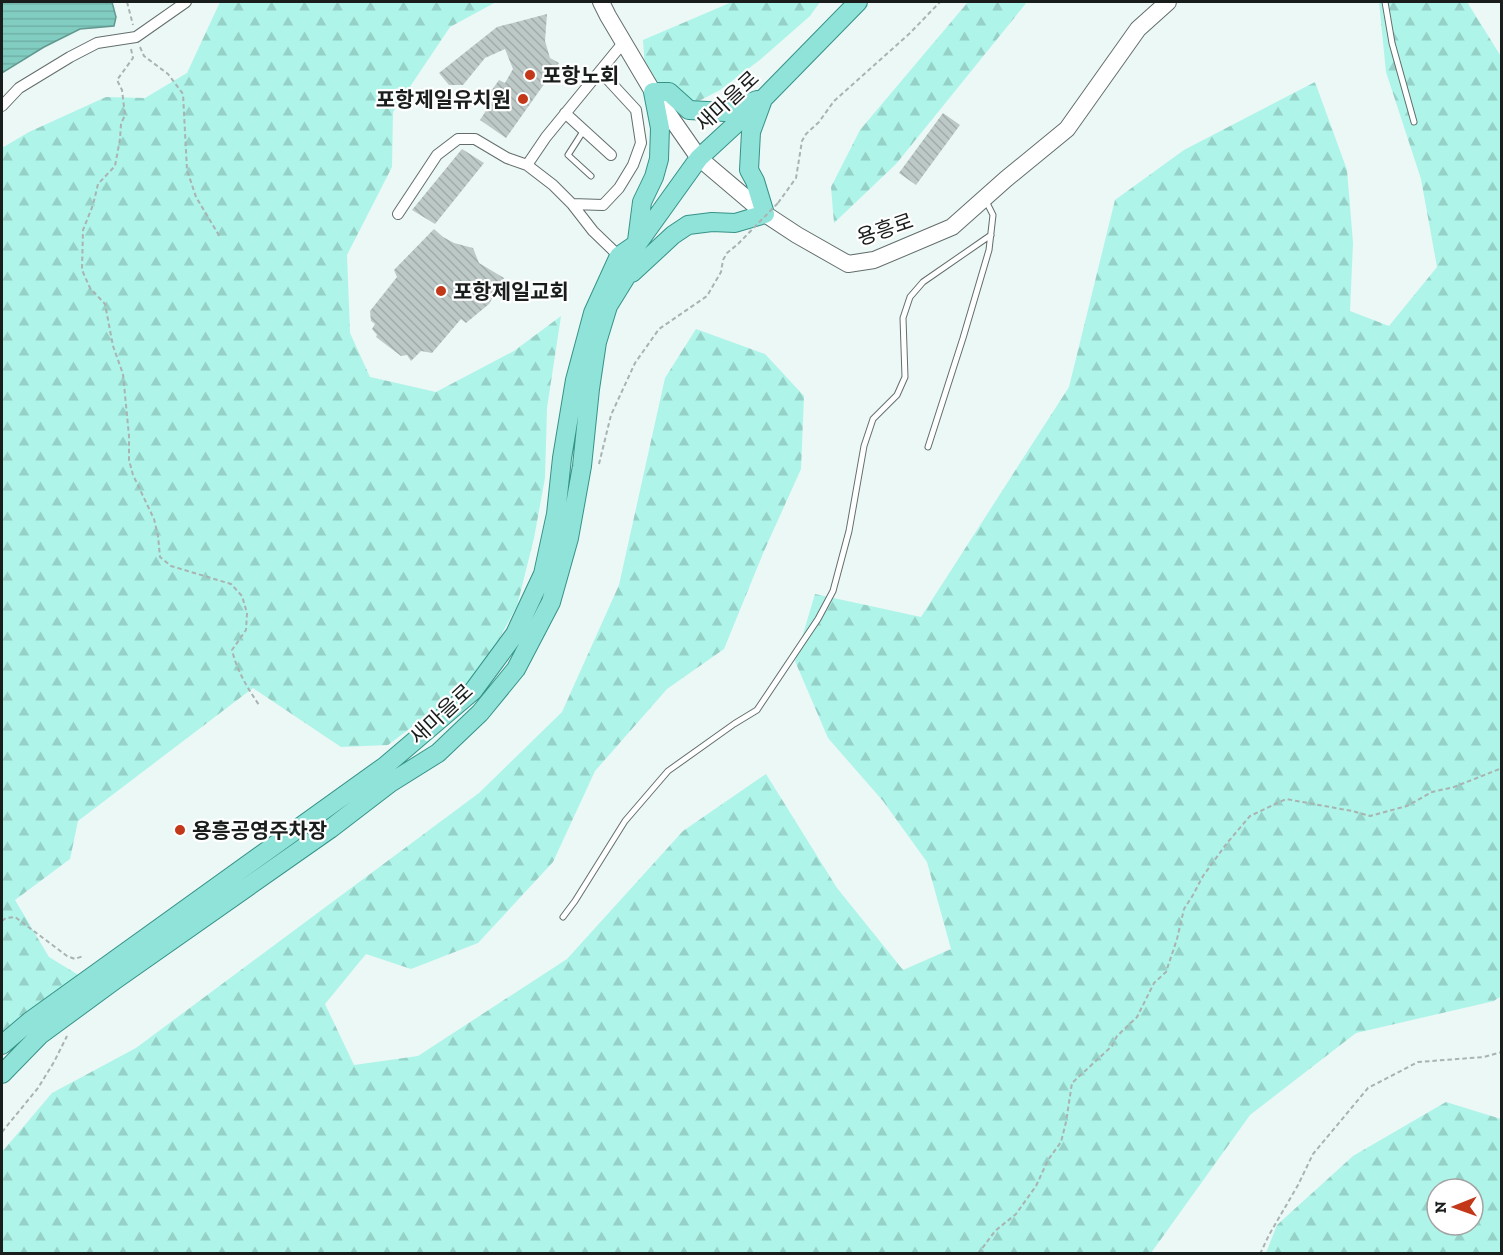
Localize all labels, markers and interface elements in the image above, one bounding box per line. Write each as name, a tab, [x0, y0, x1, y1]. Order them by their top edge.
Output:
place label: 포항노회	[542, 63, 619, 88]
street label: 새마을로	[690, 66, 764, 136]
marker: 포항노회	[523, 68, 537, 82]
place label: 포항제일유치원	[376, 87, 511, 112]
marker: 포항제일유치원	[516, 92, 530, 106]
street label: 용흥로	[854, 208, 916, 250]
place label: 포항제일교회	[453, 279, 569, 304]
marker: 포항제일교회	[434, 284, 448, 298]
street label: 새마을로	[404, 679, 478, 749]
place label: 용흥공영주차장	[192, 818, 327, 843]
marker: 용흥공영주차장	[173, 823, 187, 837]
north arrow	[1425, 1177, 1485, 1237]
text: N	[1431, 1201, 1450, 1214]

